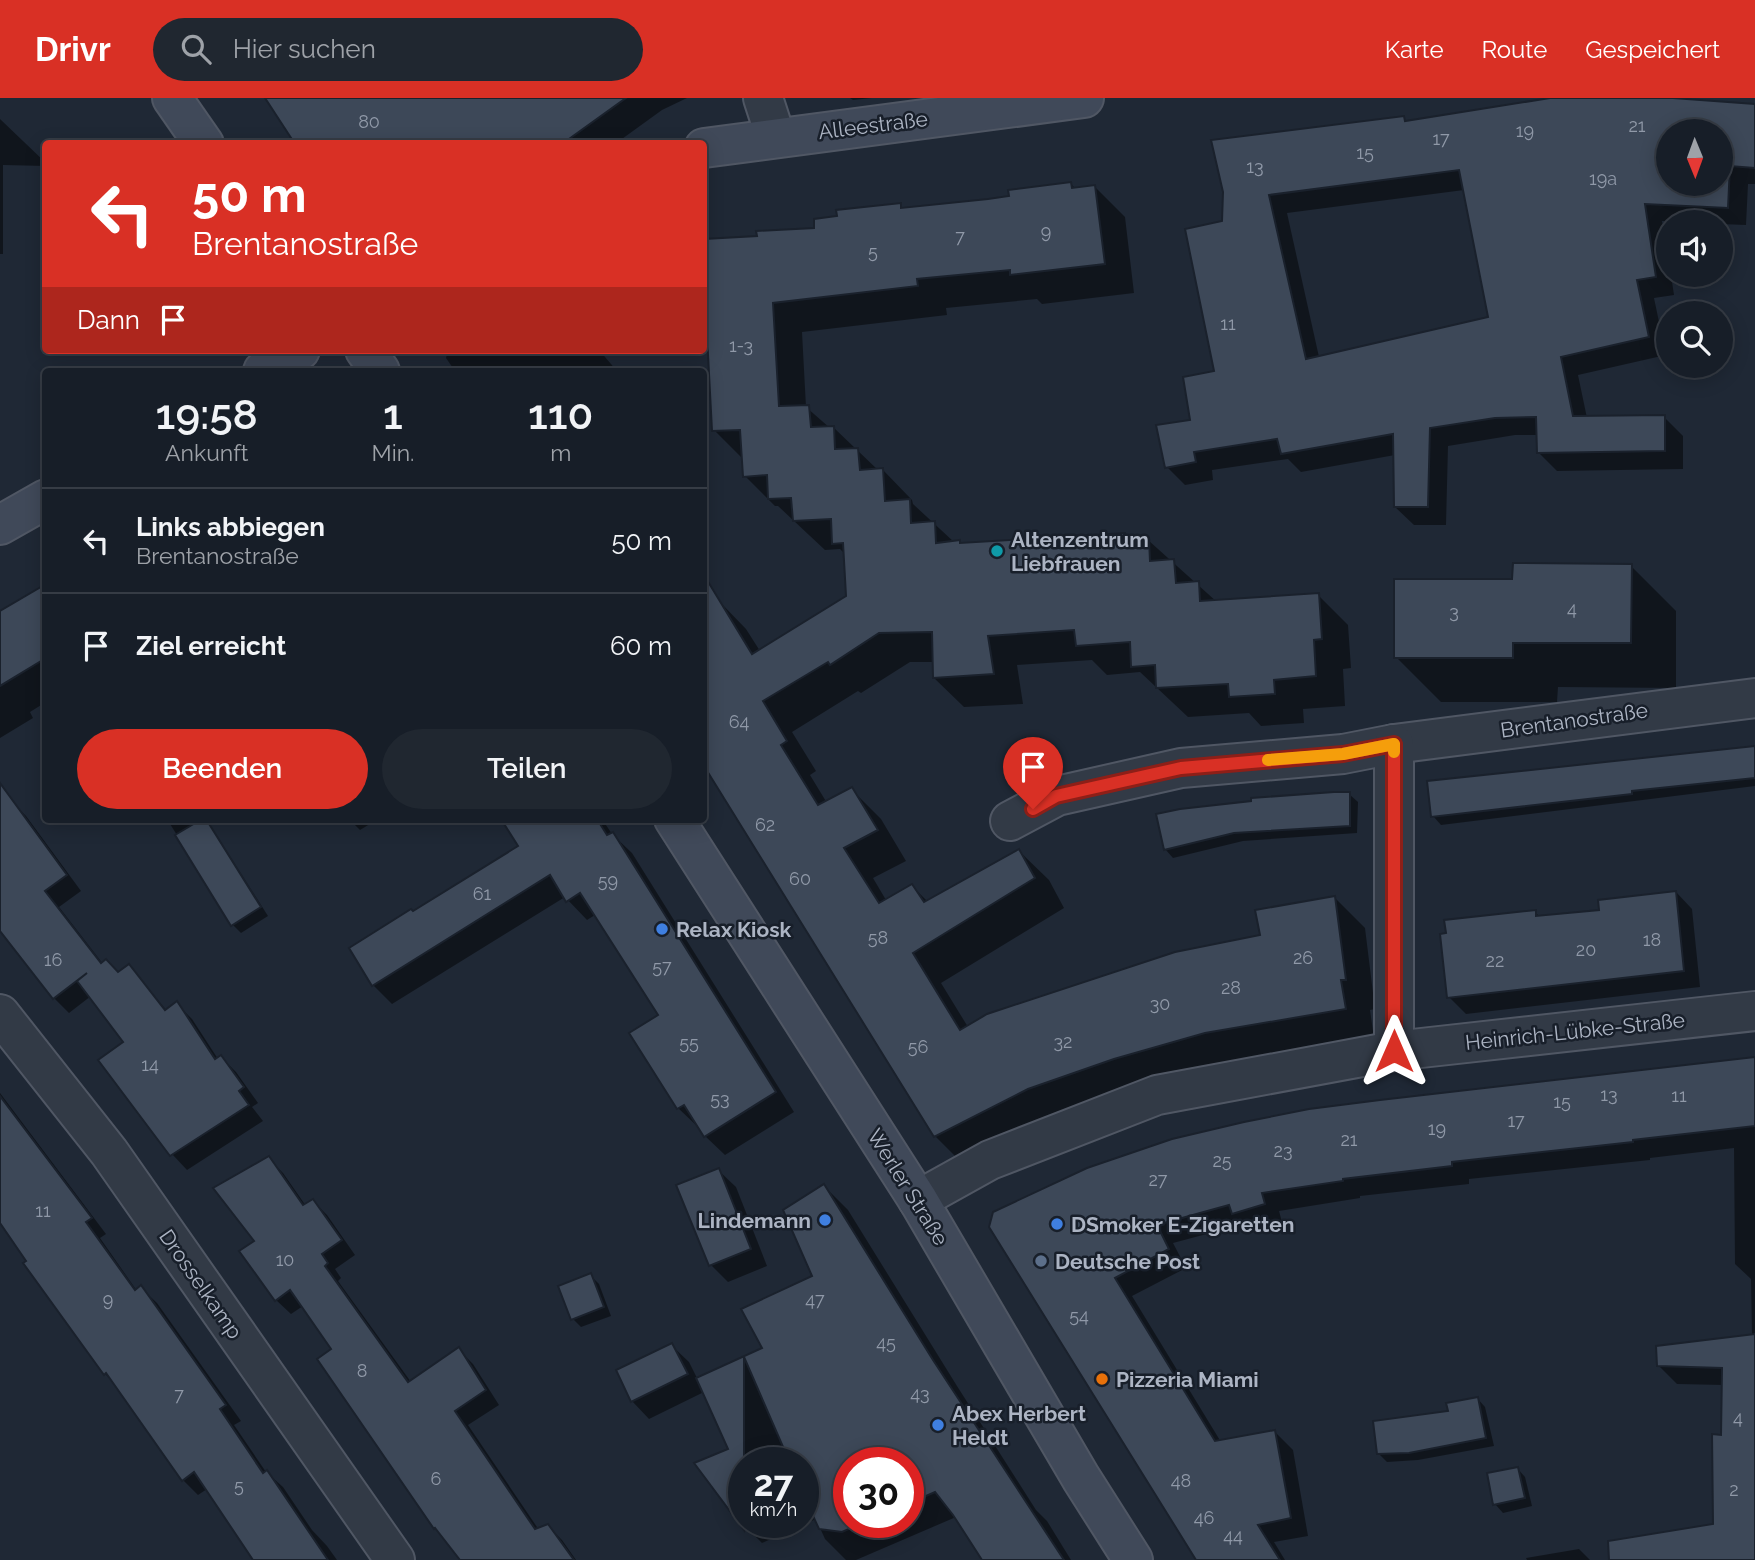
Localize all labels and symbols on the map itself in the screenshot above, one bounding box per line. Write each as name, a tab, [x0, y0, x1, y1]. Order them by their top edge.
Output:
street label: Alleestraße	[817, 106, 929, 144]
house number: 80	[358, 111, 380, 132]
house number: 21	[1628, 115, 1646, 136]
north arrow	[1656, 119, 1732, 196]
house number: 19	[1516, 120, 1534, 141]
house number: 17	[1432, 128, 1450, 149]
house number: 15	[1356, 142, 1374, 163]
house number: 13	[1246, 156, 1264, 177]
house number: 19a	[1589, 168, 1617, 189]
house number: 9	[1041, 221, 1051, 242]
house number: 7	[955, 226, 965, 247]
house number: 5	[868, 241, 878, 262]
house number: 11	[1220, 313, 1236, 334]
house number: 1-3	[729, 335, 753, 356]
place label: Altenzentrum Liebfrauen	[1011, 527, 1149, 576]
marker: Altenzentrum Liebfrauen	[989, 543, 1005, 559]
house number: 4	[1567, 598, 1577, 619]
house number: 3	[1449, 601, 1459, 622]
street label: Brentanostraße	[1499, 697, 1649, 743]
house number: 64	[729, 711, 750, 732]
pin	[1003, 737, 1063, 809]
house number: 62	[755, 814, 775, 835]
house number: 60	[789, 868, 811, 889]
house number: 59	[598, 870, 618, 891]
house number: 61	[473, 883, 492, 904]
place label: Relax Kiosk	[676, 917, 792, 942]
marker: Relax Kiosk	[654, 921, 670, 937]
house number: 58	[868, 927, 888, 948]
house number: 18	[1643, 929, 1661, 950]
house number: 20	[1576, 939, 1596, 960]
house number: 26	[1293, 947, 1313, 968]
house number: 16	[44, 949, 62, 970]
house number: 22	[1486, 950, 1504, 971]
house number: 57	[652, 956, 672, 977]
house number: 28	[1221, 977, 1241, 998]
house number: 30	[1150, 993, 1170, 1014]
street label: Heinrich-Lübke-Straße	[1464, 1007, 1686, 1055]
position arrow	[1357, 1014, 1431, 1088]
house number: 32	[1054, 1031, 1073, 1052]
house number: 55	[679, 1032, 699, 1053]
house number: 56	[908, 1036, 928, 1057]
house number: 14	[141, 1054, 159, 1075]
house number: 13	[1600, 1084, 1618, 1105]
house number: 11	[1671, 1085, 1687, 1106]
house number: 53	[710, 1088, 730, 1109]
house number: 15	[1553, 1091, 1571, 1112]
house number: 17	[1507, 1110, 1525, 1131]
house number: 19	[1428, 1118, 1446, 1139]
street label: Werler Straße	[862, 1124, 954, 1250]
house number: 21	[1340, 1129, 1358, 1150]
house number: 23	[1274, 1140, 1293, 1161]
house number: 25	[1212, 1150, 1232, 1171]
house number: 27	[1148, 1169, 1168, 1190]
house number: 11	[35, 1200, 51, 1221]
place label: Lindemann	[698, 1208, 811, 1233]
marker: Lindemann	[817, 1212, 833, 1228]
place label: DSmoker E-Zigaretten	[1071, 1212, 1294, 1237]
marker: DSmoker E-Zigaretten	[1049, 1216, 1065, 1232]
street label: Drosselkamp	[154, 1225, 248, 1343]
house number: 10	[276, 1249, 294, 1270]
place label: Deutsche Post	[1055, 1249, 1200, 1274]
marker: Deutsche Post	[1033, 1253, 1049, 1269]
house number: 9	[103, 1289, 113, 1310]
house number: 47	[805, 1289, 825, 1310]
house number: 54	[1069, 1305, 1089, 1326]
house number: 45	[876, 1332, 896, 1353]
house number: 8	[357, 1360, 367, 1381]
place label: Pizzeria Miami	[1116, 1367, 1259, 1392]
marker: Pizzeria Miami	[1094, 1371, 1110, 1387]
house number: 43	[910, 1383, 930, 1404]
house number: 7	[174, 1384, 184, 1405]
place label: Abex Herbert Heldt	[952, 1401, 1086, 1450]
house number: 4	[1733, 1407, 1743, 1428]
marker: Abex Herbert Heldt	[930, 1417, 946, 1433]
speed limit sign: 30	[833, 1447, 924, 1538]
house number: 6	[431, 1468, 442, 1489]
house number: 48	[1171, 1470, 1191, 1491]
house number: 5	[234, 1475, 244, 1496]
house number: 2	[1729, 1479, 1739, 1500]
house number: 46	[1194, 1507, 1214, 1528]
house number: 44	[1223, 1525, 1243, 1546]

